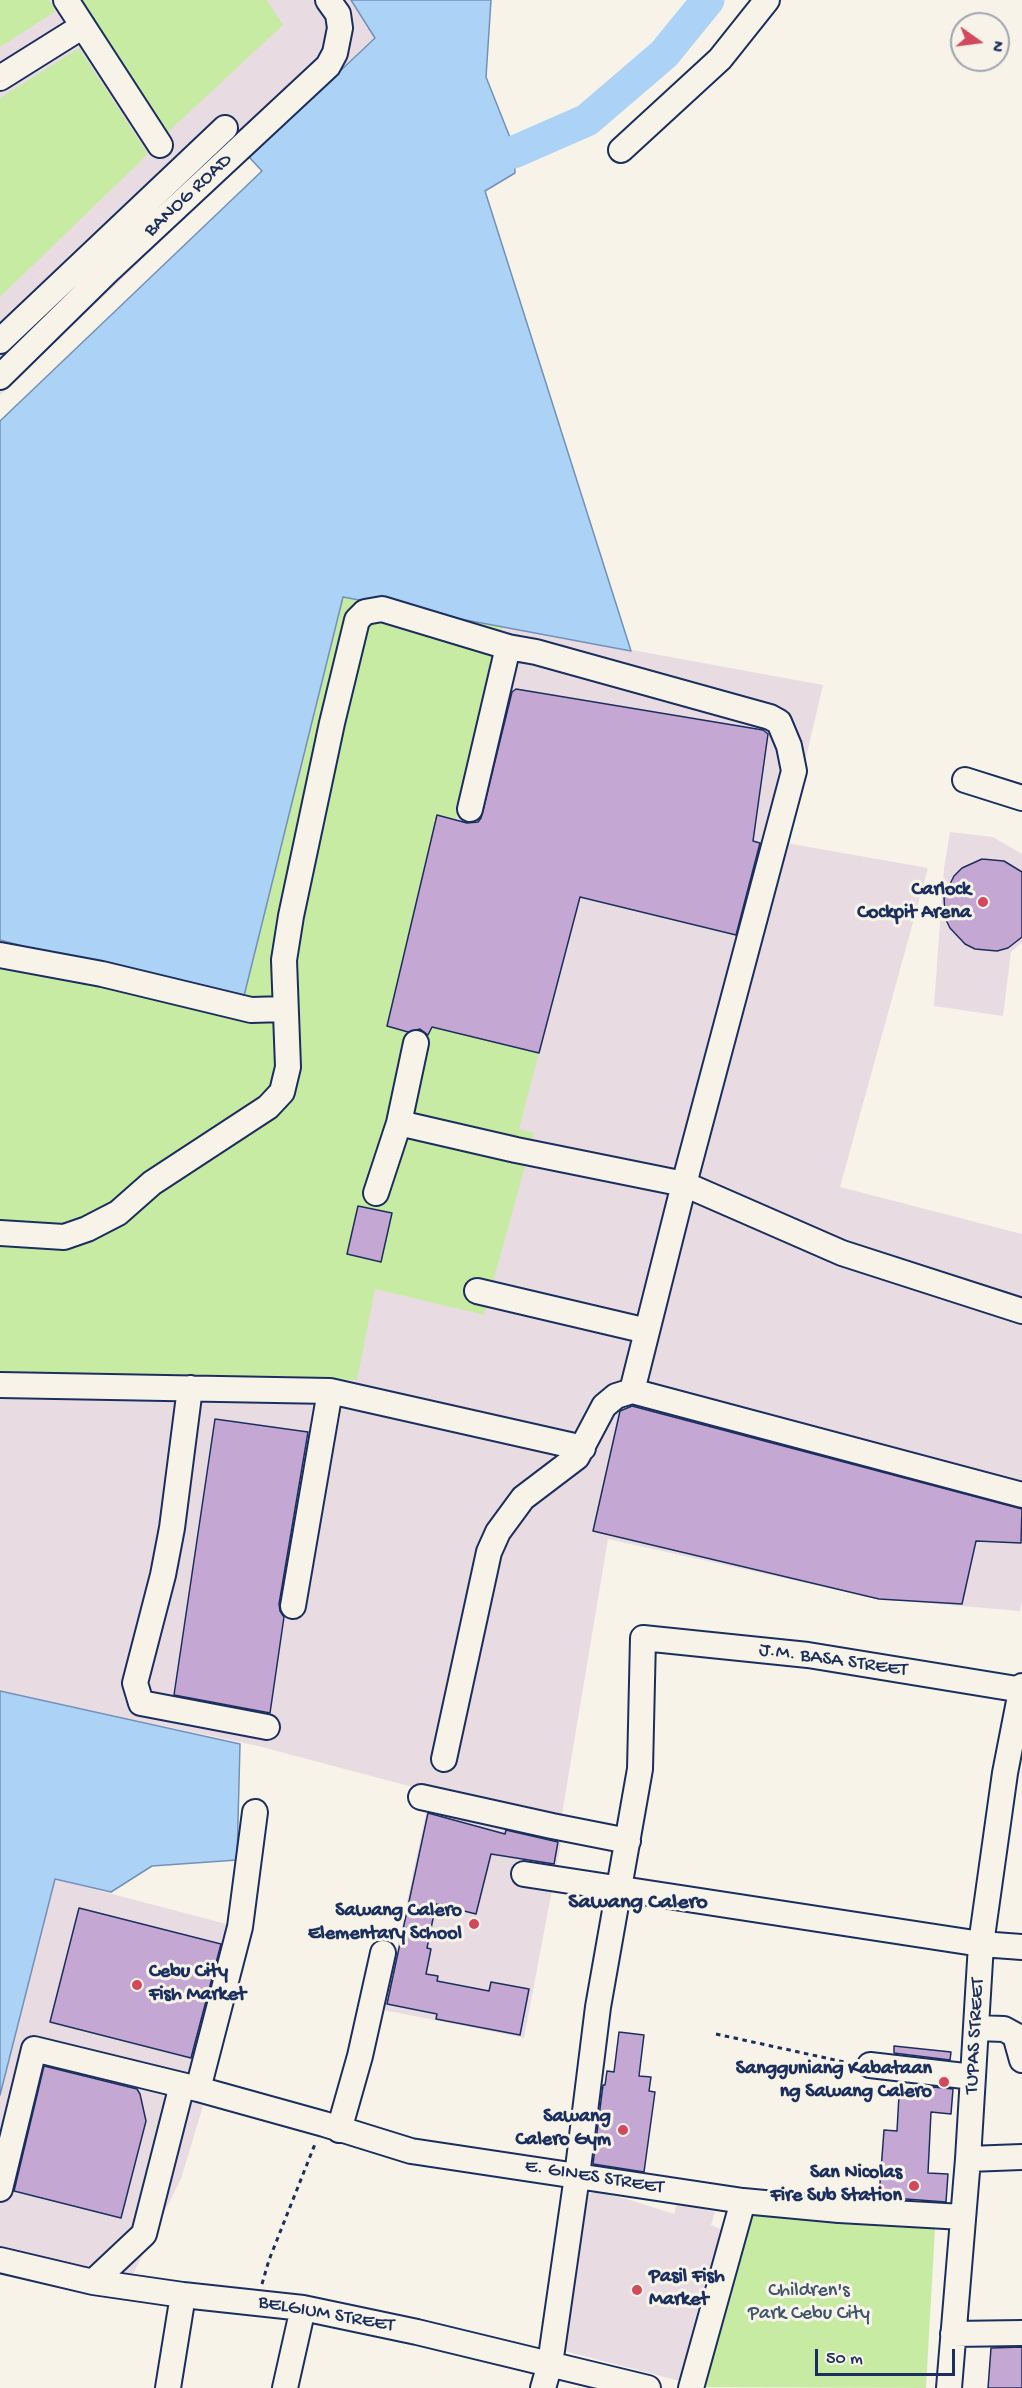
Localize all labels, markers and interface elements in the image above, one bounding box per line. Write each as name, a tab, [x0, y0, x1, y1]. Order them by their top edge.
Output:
north arrow	[950, 12, 1010, 72]
text: N	[986, 39, 1006, 53]
street label: BANOG ROAD	[140, 149, 238, 243]
place label: Carlock Cockpit Arena	[857, 879, 971, 926]
marker: Carlock Cockpit Arena	[976, 895, 990, 909]
street label: J.M. BASA STREET	[757, 1639, 909, 1683]
district label: Sawang Calero	[568, 1891, 708, 1917]
place label: Sawang Calero Elementary School	[308, 1900, 462, 1947]
marker: Sawang Calero Elementary School	[467, 1917, 481, 1931]
place label: Cebu City Fish Market	[149, 1961, 246, 2008]
street label: TUPAS STREET	[961, 1977, 991, 2095]
marker: Cebu City Fish Market	[130, 1978, 144, 1992]
place label: Sangguniang Kabataan ng Sawang Calero	[736, 2058, 932, 2105]
marker: Sangguniang Kabataan ng Sawang Calero	[937, 2075, 951, 2089]
place label: Sawang Calero Gym	[515, 2106, 611, 2153]
marker: Sawang Calero Gym	[616, 2123, 630, 2137]
street label: E. GINES STREET	[523, 2155, 665, 2201]
place label: San Nicolas Fire Sub Station	[770, 2162, 902, 2209]
marker: San Nicolas Fire Sub Station	[907, 2179, 921, 2193]
place label: Pasil Fish Market	[649, 2266, 725, 2313]
park label: Children's Park Cebu City	[748, 2280, 870, 2327]
marker: Pasil Fish Market	[630, 2283, 644, 2297]
street label: BELGIUM STREET	[256, 2291, 396, 2339]
scale bar	[818, 2337, 958, 2375]
text: 50 m	[826, 2349, 863, 2370]

